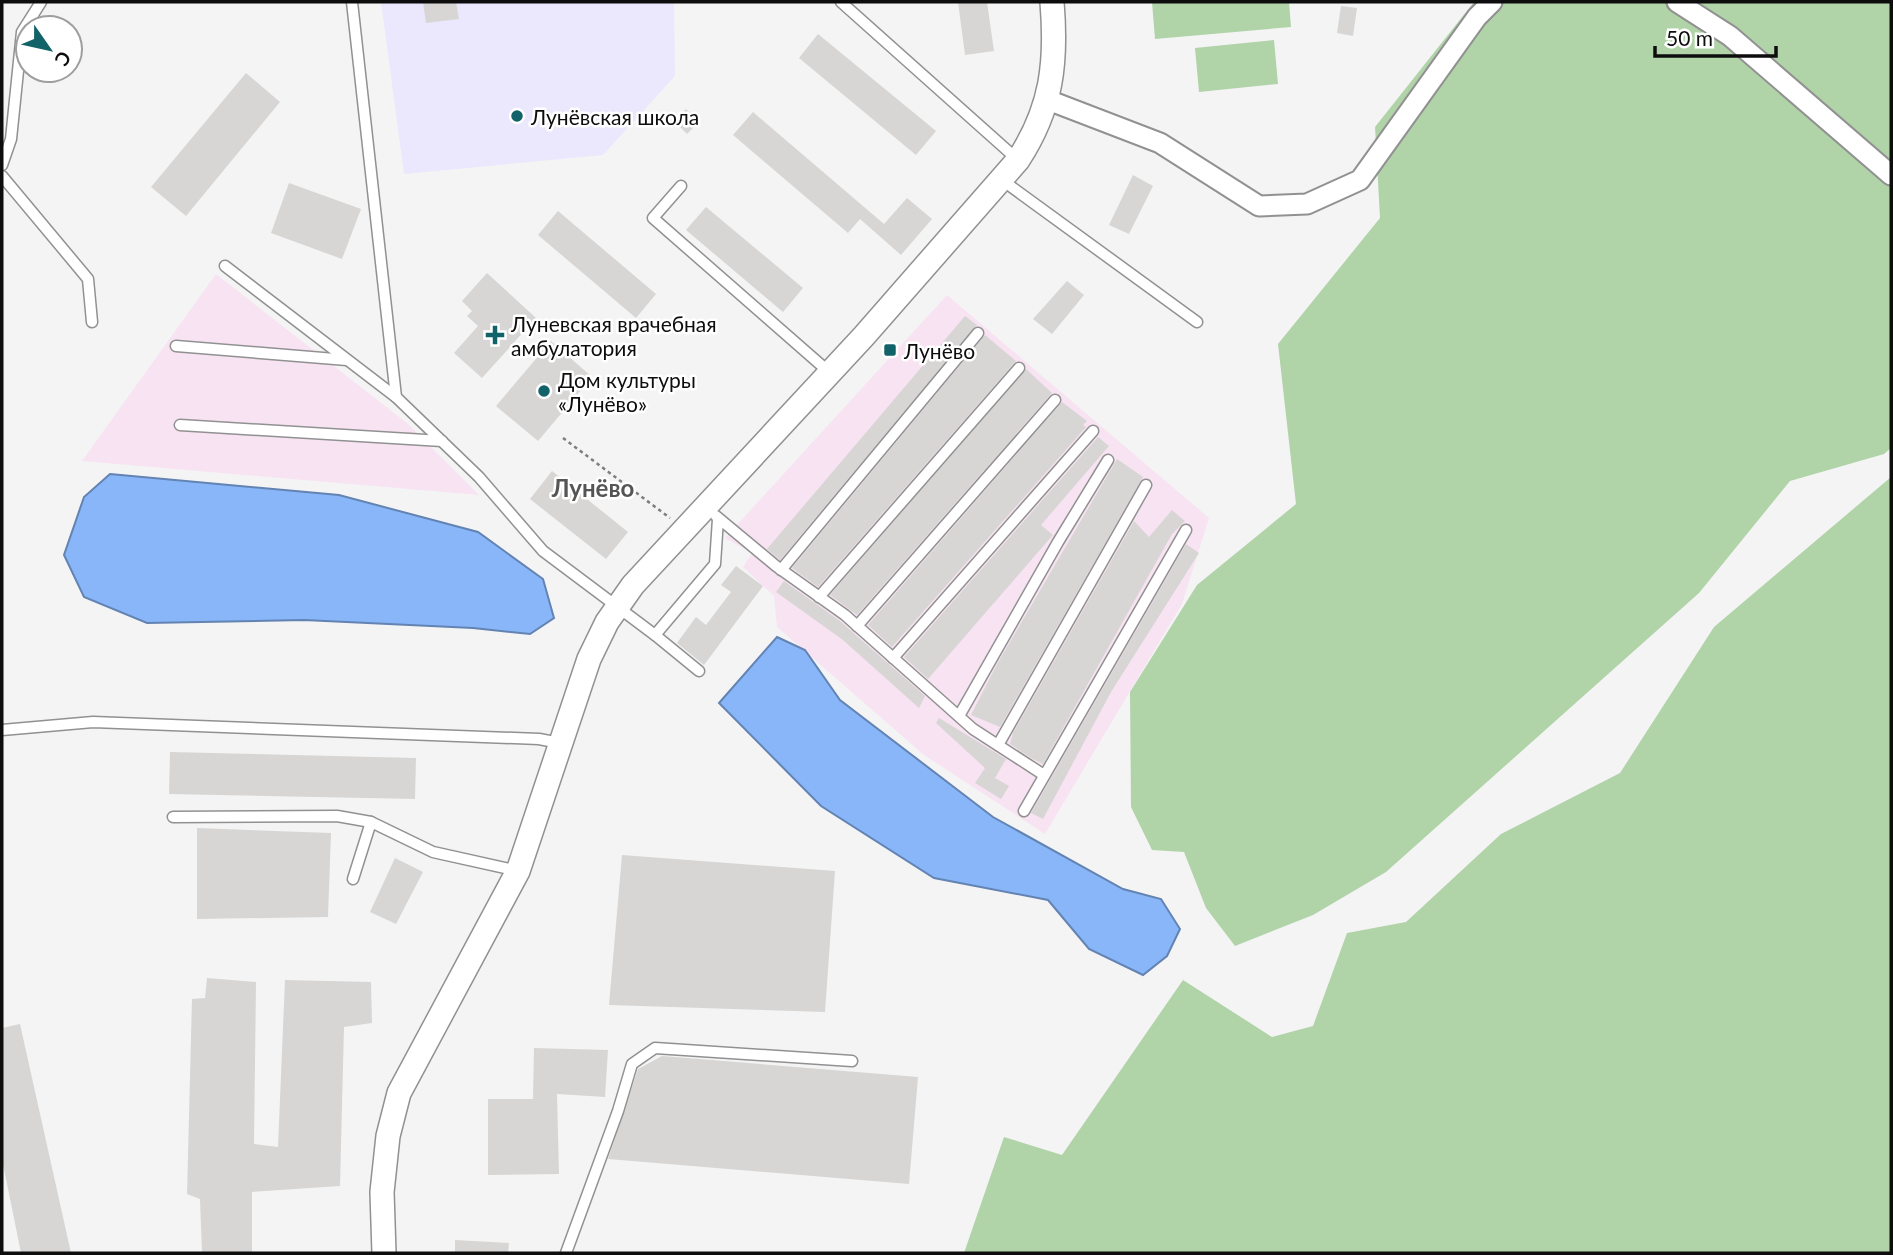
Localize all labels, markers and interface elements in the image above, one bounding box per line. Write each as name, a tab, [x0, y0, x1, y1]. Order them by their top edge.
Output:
north arrow	[14, 14, 84, 84]
scale bar	[1655, 14, 1776, 58]
text: 50 m	[1666, 25, 1713, 50]
text: С	[50, 47, 77, 71]
place label: Лунёвская школа	[530, 104, 699, 129]
marker: Лунёвская школа	[509, 108, 525, 124]
place label: Луневская врачебная амбулатория	[510, 311, 717, 360]
marker: Луневская врачебная амбулатория	[485, 325, 505, 345]
place label: Лунёво	[903, 338, 975, 363]
marker: Лунёво	[882, 342, 898, 358]
place label: Дом культуры «Лунёво»	[558, 367, 696, 416]
marker: Дом культуры «Лунёво»	[536, 383, 552, 399]
district label: Лунёво	[551, 473, 634, 502]

